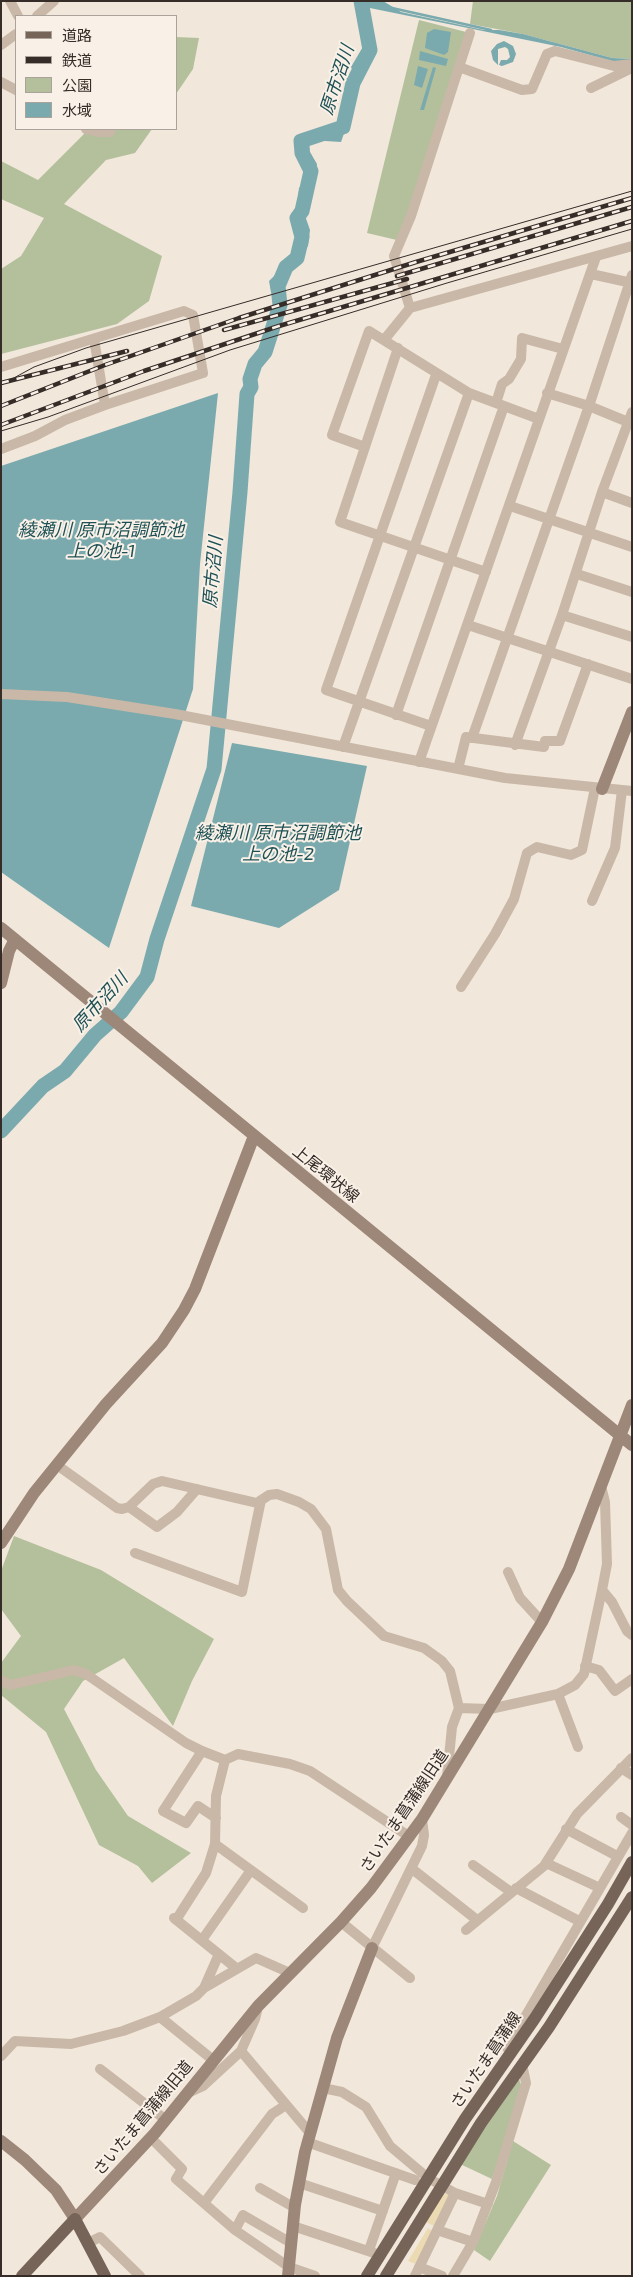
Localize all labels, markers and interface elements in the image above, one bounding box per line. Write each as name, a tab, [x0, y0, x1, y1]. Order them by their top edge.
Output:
legend	[15, 15, 178, 130]
text: 道路	[62, 26, 92, 44]
water label: 原市沼川	[316, 42, 358, 118]
text: 鉄道	[62, 51, 92, 69]
text: 公園	[62, 76, 92, 94]
text: 水域	[62, 101, 92, 119]
water label: 綾瀬川 原市沼調節池 上の池-1	[18, 519, 184, 562]
water label: 原市沼川	[199, 535, 227, 609]
water label: 綾瀬川 原市沼調節池 上の池-2	[195, 822, 361, 864]
water label: 原市沼川	[68, 968, 132, 1036]
street label: 上尾環状線	[289, 1141, 363, 1207]
street label: さいたま菖蒲線旧道	[356, 1746, 452, 1876]
street label: さいたま菖蒲線	[447, 2008, 525, 2112]
street label: さいたま菖蒲線旧道	[89, 2057, 197, 2179]

